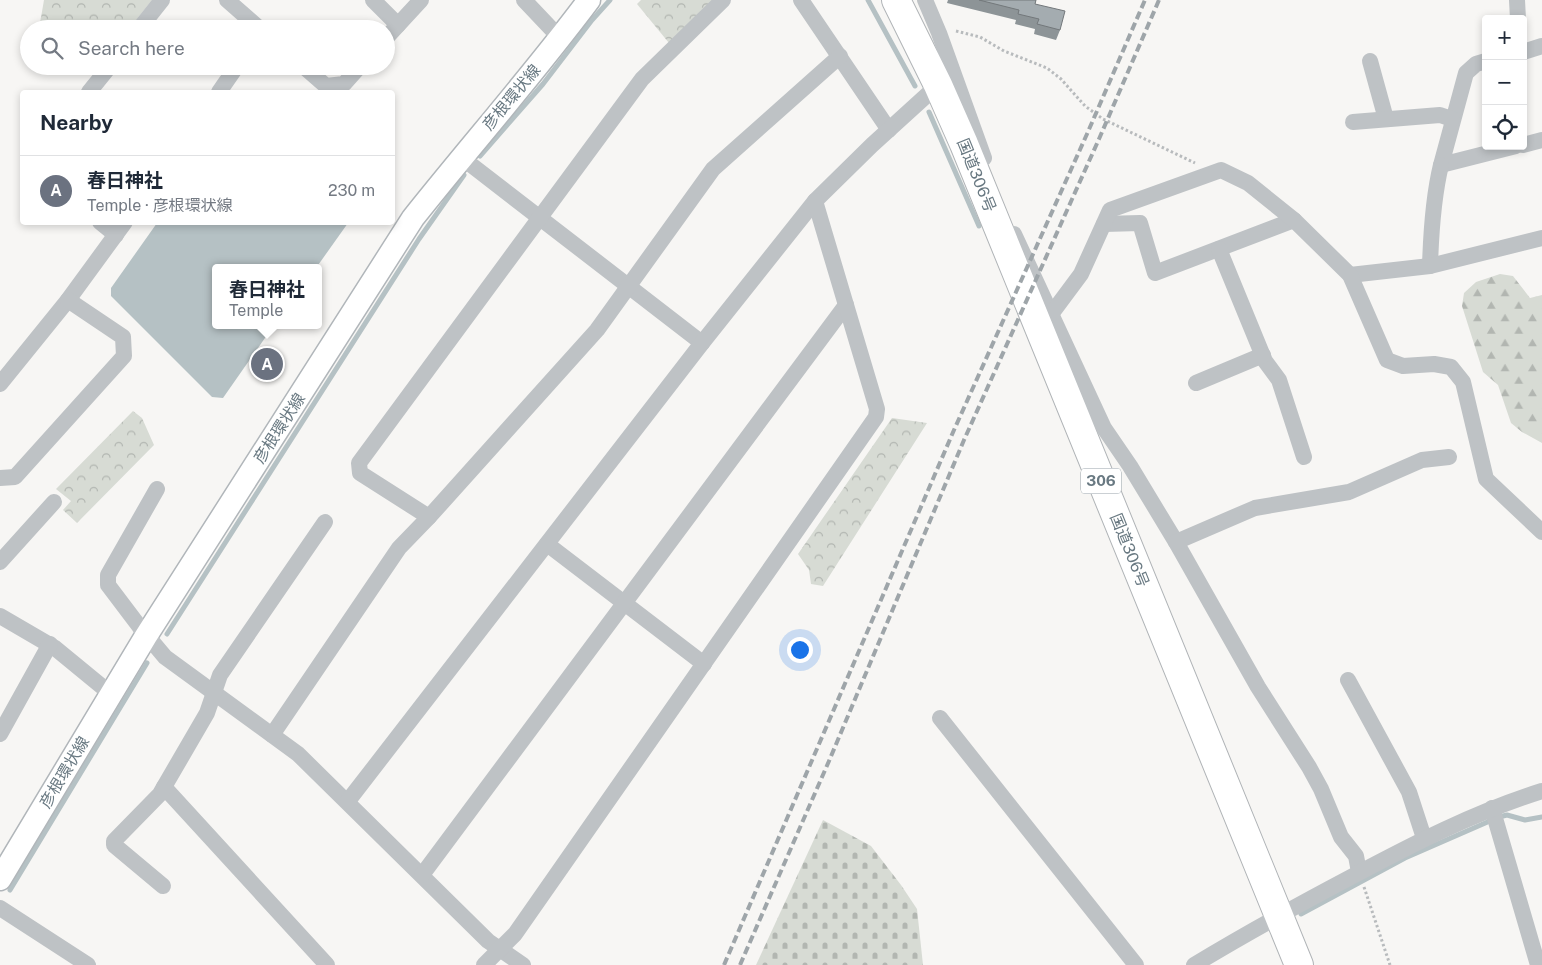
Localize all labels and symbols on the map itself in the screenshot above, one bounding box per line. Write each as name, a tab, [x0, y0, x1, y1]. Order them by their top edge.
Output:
street label: 彦根環状線	[478, 61, 544, 134]
street label: 国道306号	[953, 136, 1000, 215]
pin: A	[251, 345, 283, 383]
street label: 彦根環状線	[250, 390, 309, 467]
road number: 306	[1081, 468, 1121, 494]
street label: 国道306号	[1106, 511, 1153, 590]
your location	[787, 637, 813, 663]
street label: 彦根環状線	[36, 733, 93, 811]

